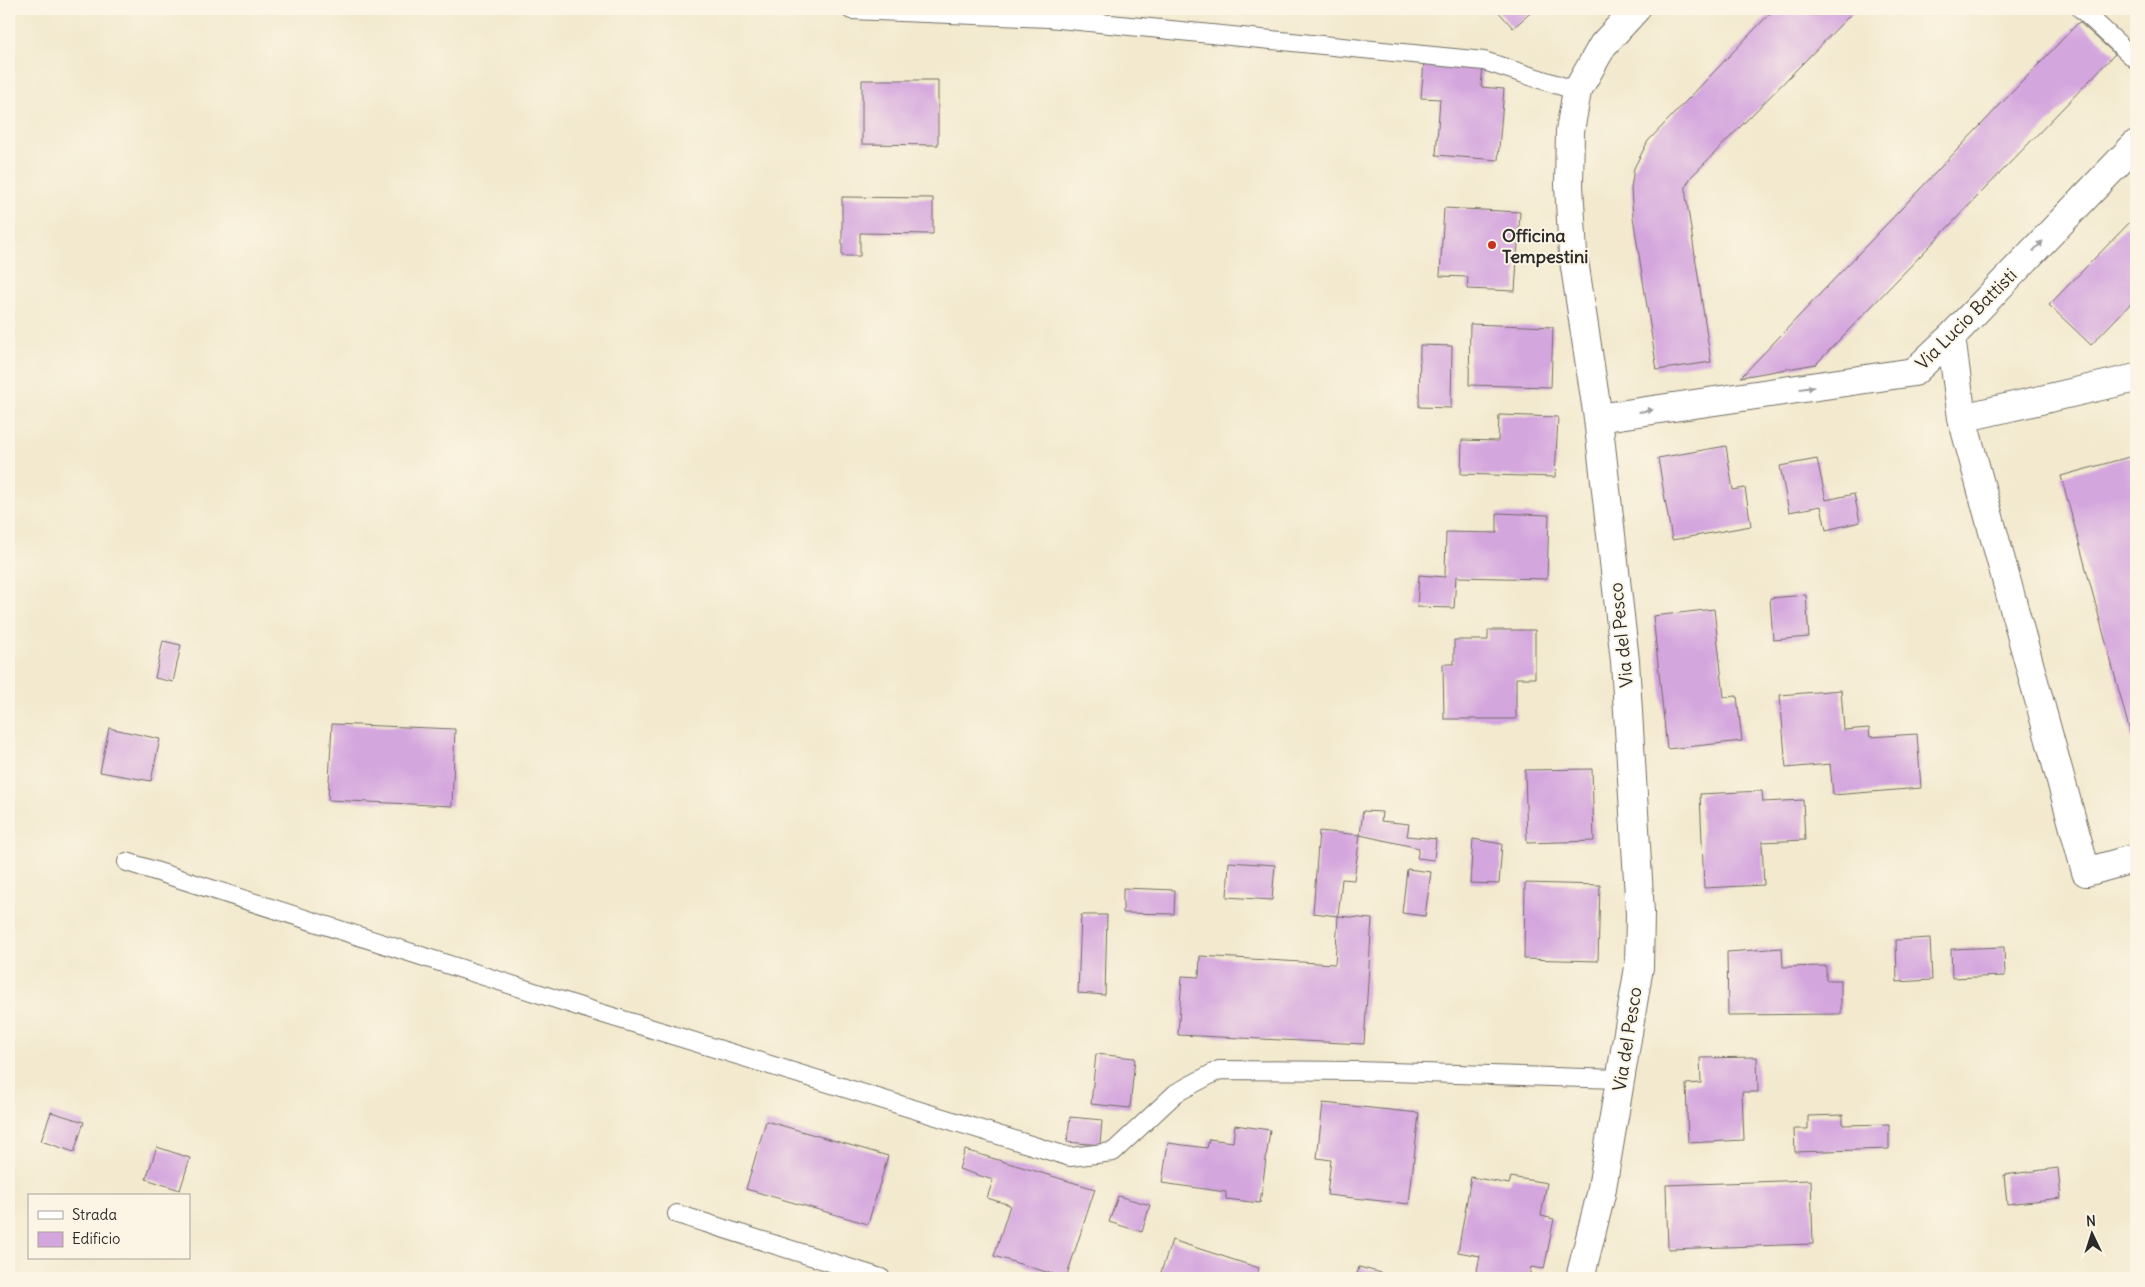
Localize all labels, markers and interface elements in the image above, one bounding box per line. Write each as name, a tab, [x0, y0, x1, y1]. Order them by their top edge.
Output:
place label: Officina Tempestini	[1502, 224, 1588, 268]
marker: Officina Tempestini	[1486, 239, 1498, 251]
one-way arrow	[2032, 241, 2044, 253]
street label: Via Lucio Battisti	[1911, 264, 2021, 374]
one-way arrow	[1799, 383, 1815, 391]
one-way arrow	[1638, 407, 1654, 415]
street label: Via del Pesco	[1604, 581, 1638, 689]
street label: Via del Pesco	[1607, 985, 1647, 1093]
legend	[28, 1194, 190, 1260]
text: Strada	[72, 1205, 117, 1224]
north arrow	[2068, 1210, 2118, 1260]
text: N	[2086, 1212, 2097, 1230]
text: Edificio	[72, 1229, 120, 1248]

